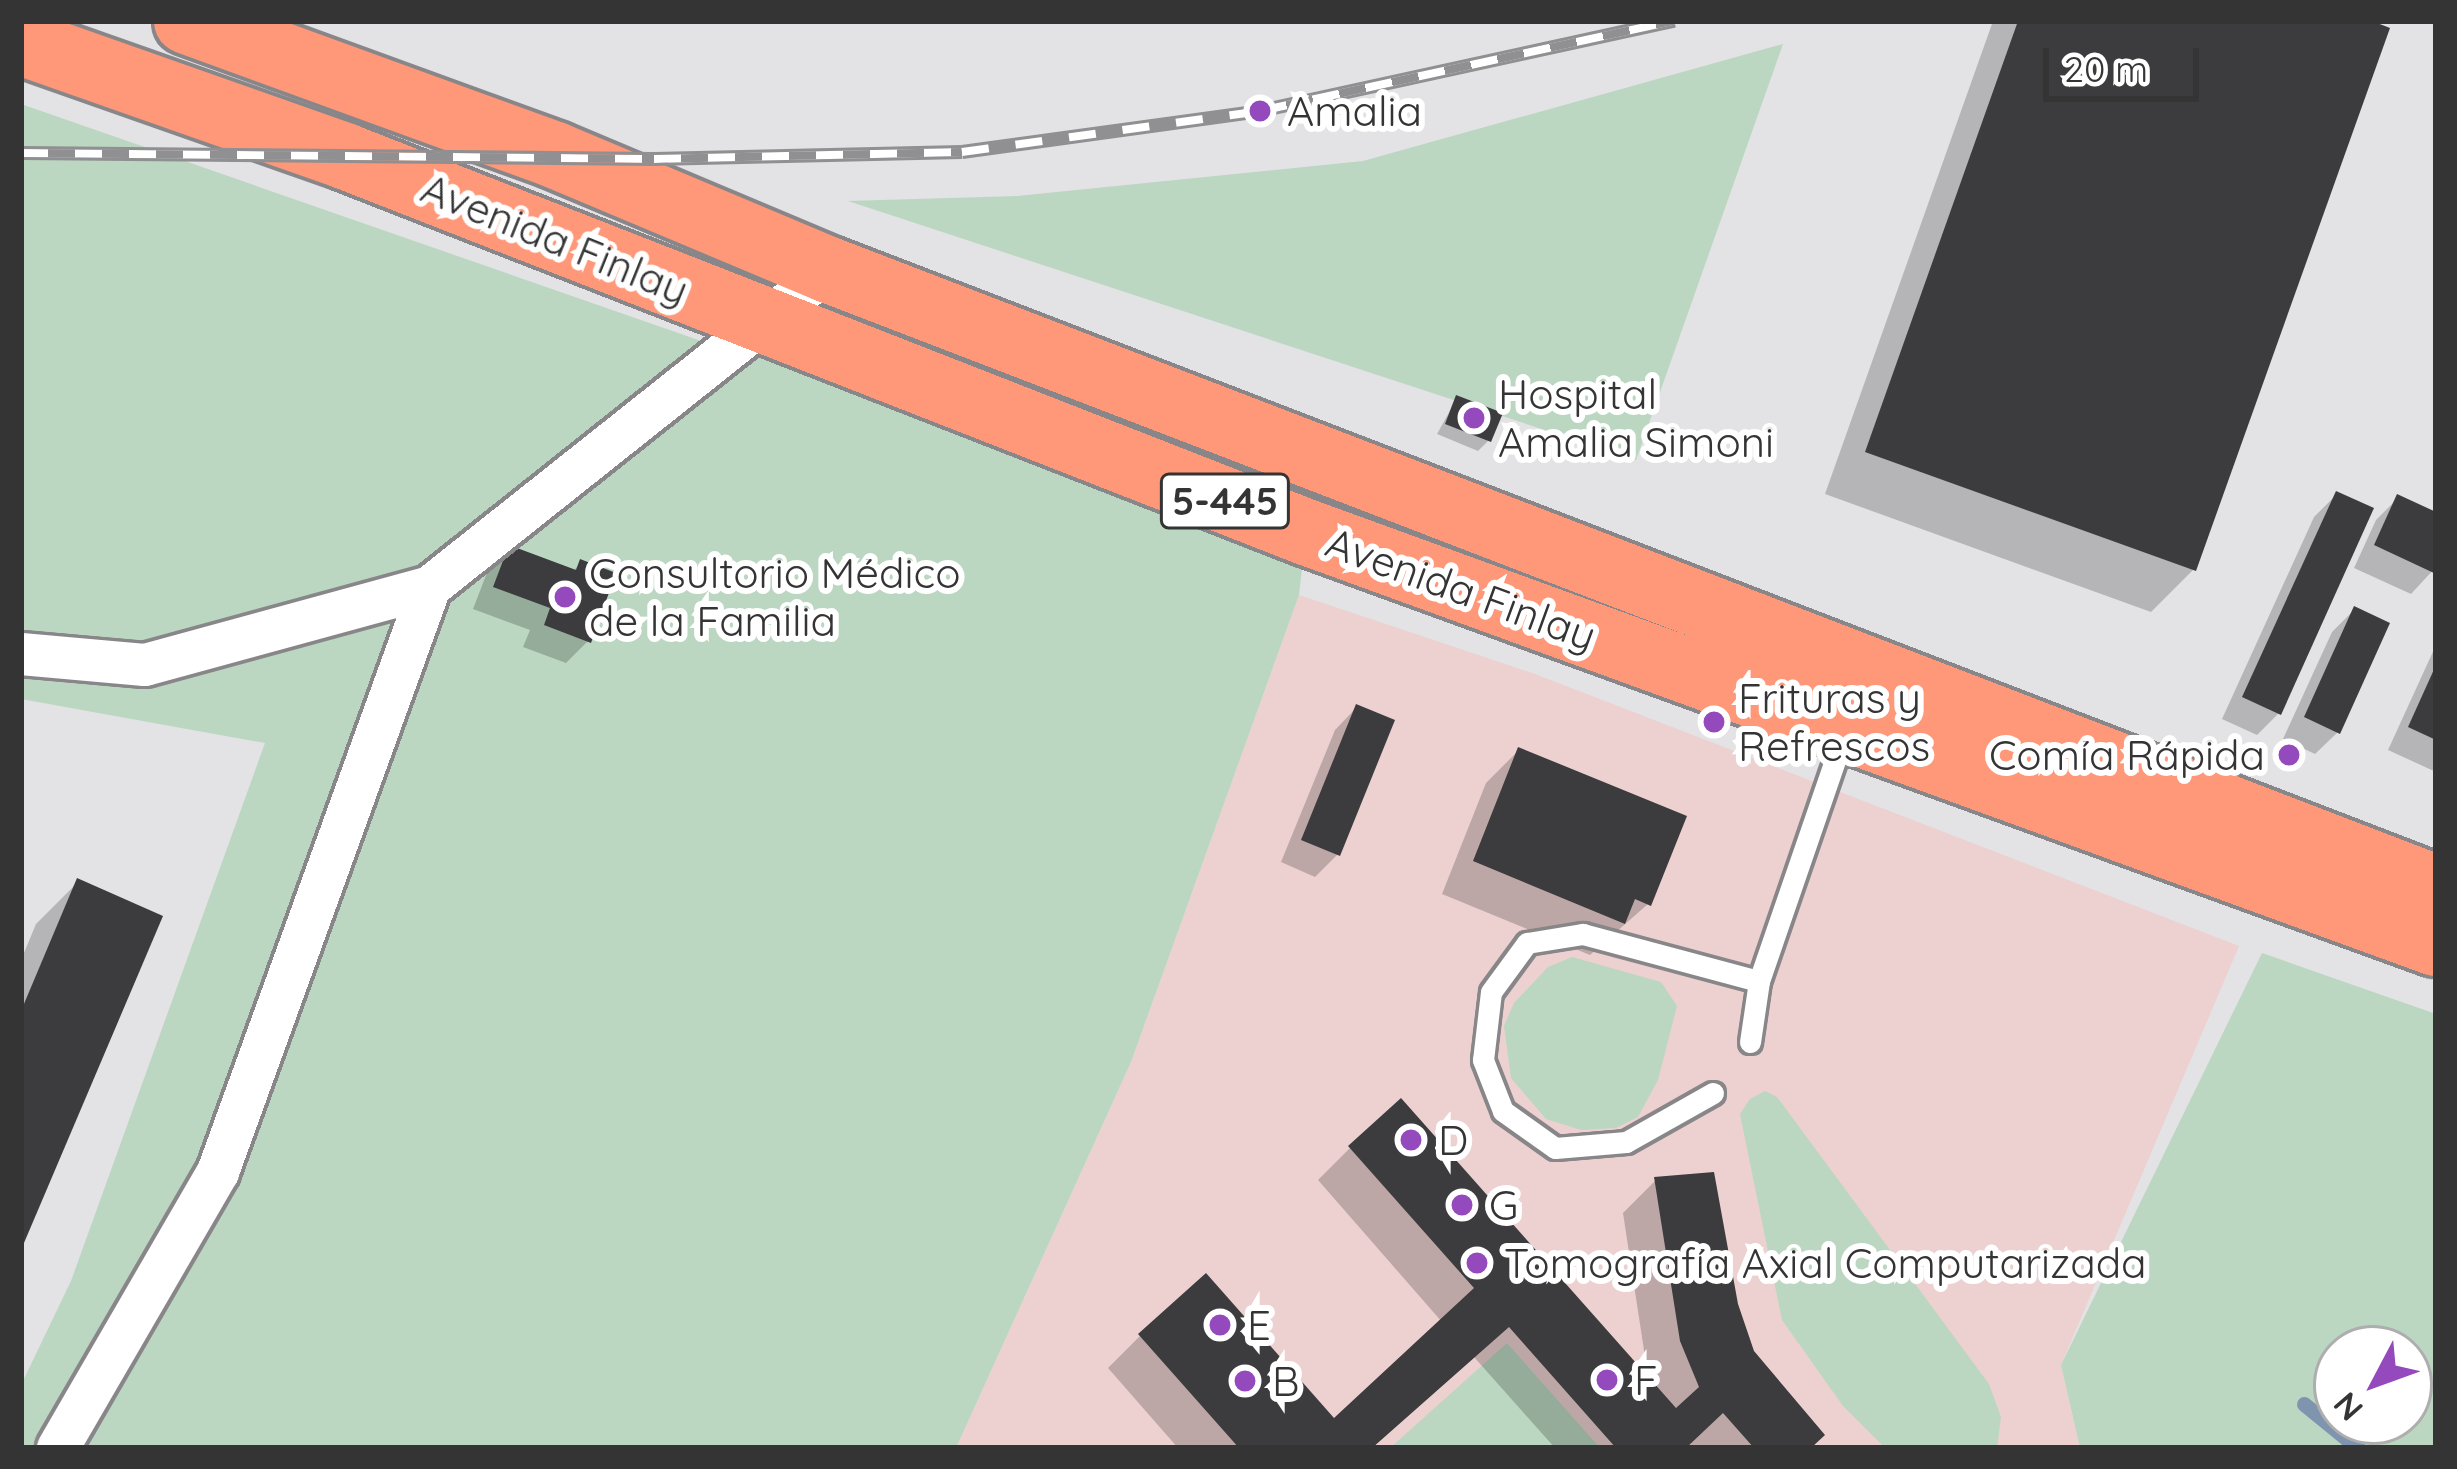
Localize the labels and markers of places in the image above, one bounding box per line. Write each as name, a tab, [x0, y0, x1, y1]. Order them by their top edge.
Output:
place label: Amalia	[1287, 86, 1422, 136]
marker: Amalia	[1244, 95, 1276, 127]
place label: Hospital Amalia Simoni	[1498, 369, 1774, 468]
marker: Hospital Amalia Simoni	[1461, 405, 1487, 431]
place label: Consultorio Médico de la Familia	[589, 548, 961, 646]
marker: Consultorio Médico de la Familia	[552, 584, 578, 610]
place label: Frituras y Refrescos	[1738, 673, 1930, 771]
marker: Frituras y Refrescos	[1701, 709, 1727, 735]
place label: Comía Rápida	[1989, 730, 2265, 780]
marker: Comía Rápida	[2276, 742, 2302, 768]
place label: D	[1438, 1115, 1468, 1165]
marker: D	[1395, 1124, 1427, 1156]
place label: G	[1489, 1180, 1518, 1230]
marker: G	[1446, 1189, 1478, 1221]
place label: Tomografía Axial Computarizada	[1504, 1238, 2147, 1288]
marker: Tomografía Axial Computarizada	[1461, 1247, 1493, 1279]
place label: E	[1247, 1300, 1271, 1350]
marker: E	[1204, 1309, 1236, 1341]
place label: F	[1634, 1355, 1658, 1405]
place label: B	[1272, 1356, 1299, 1406]
marker: F	[1591, 1364, 1623, 1396]
marker: B	[1229, 1365, 1261, 1397]

